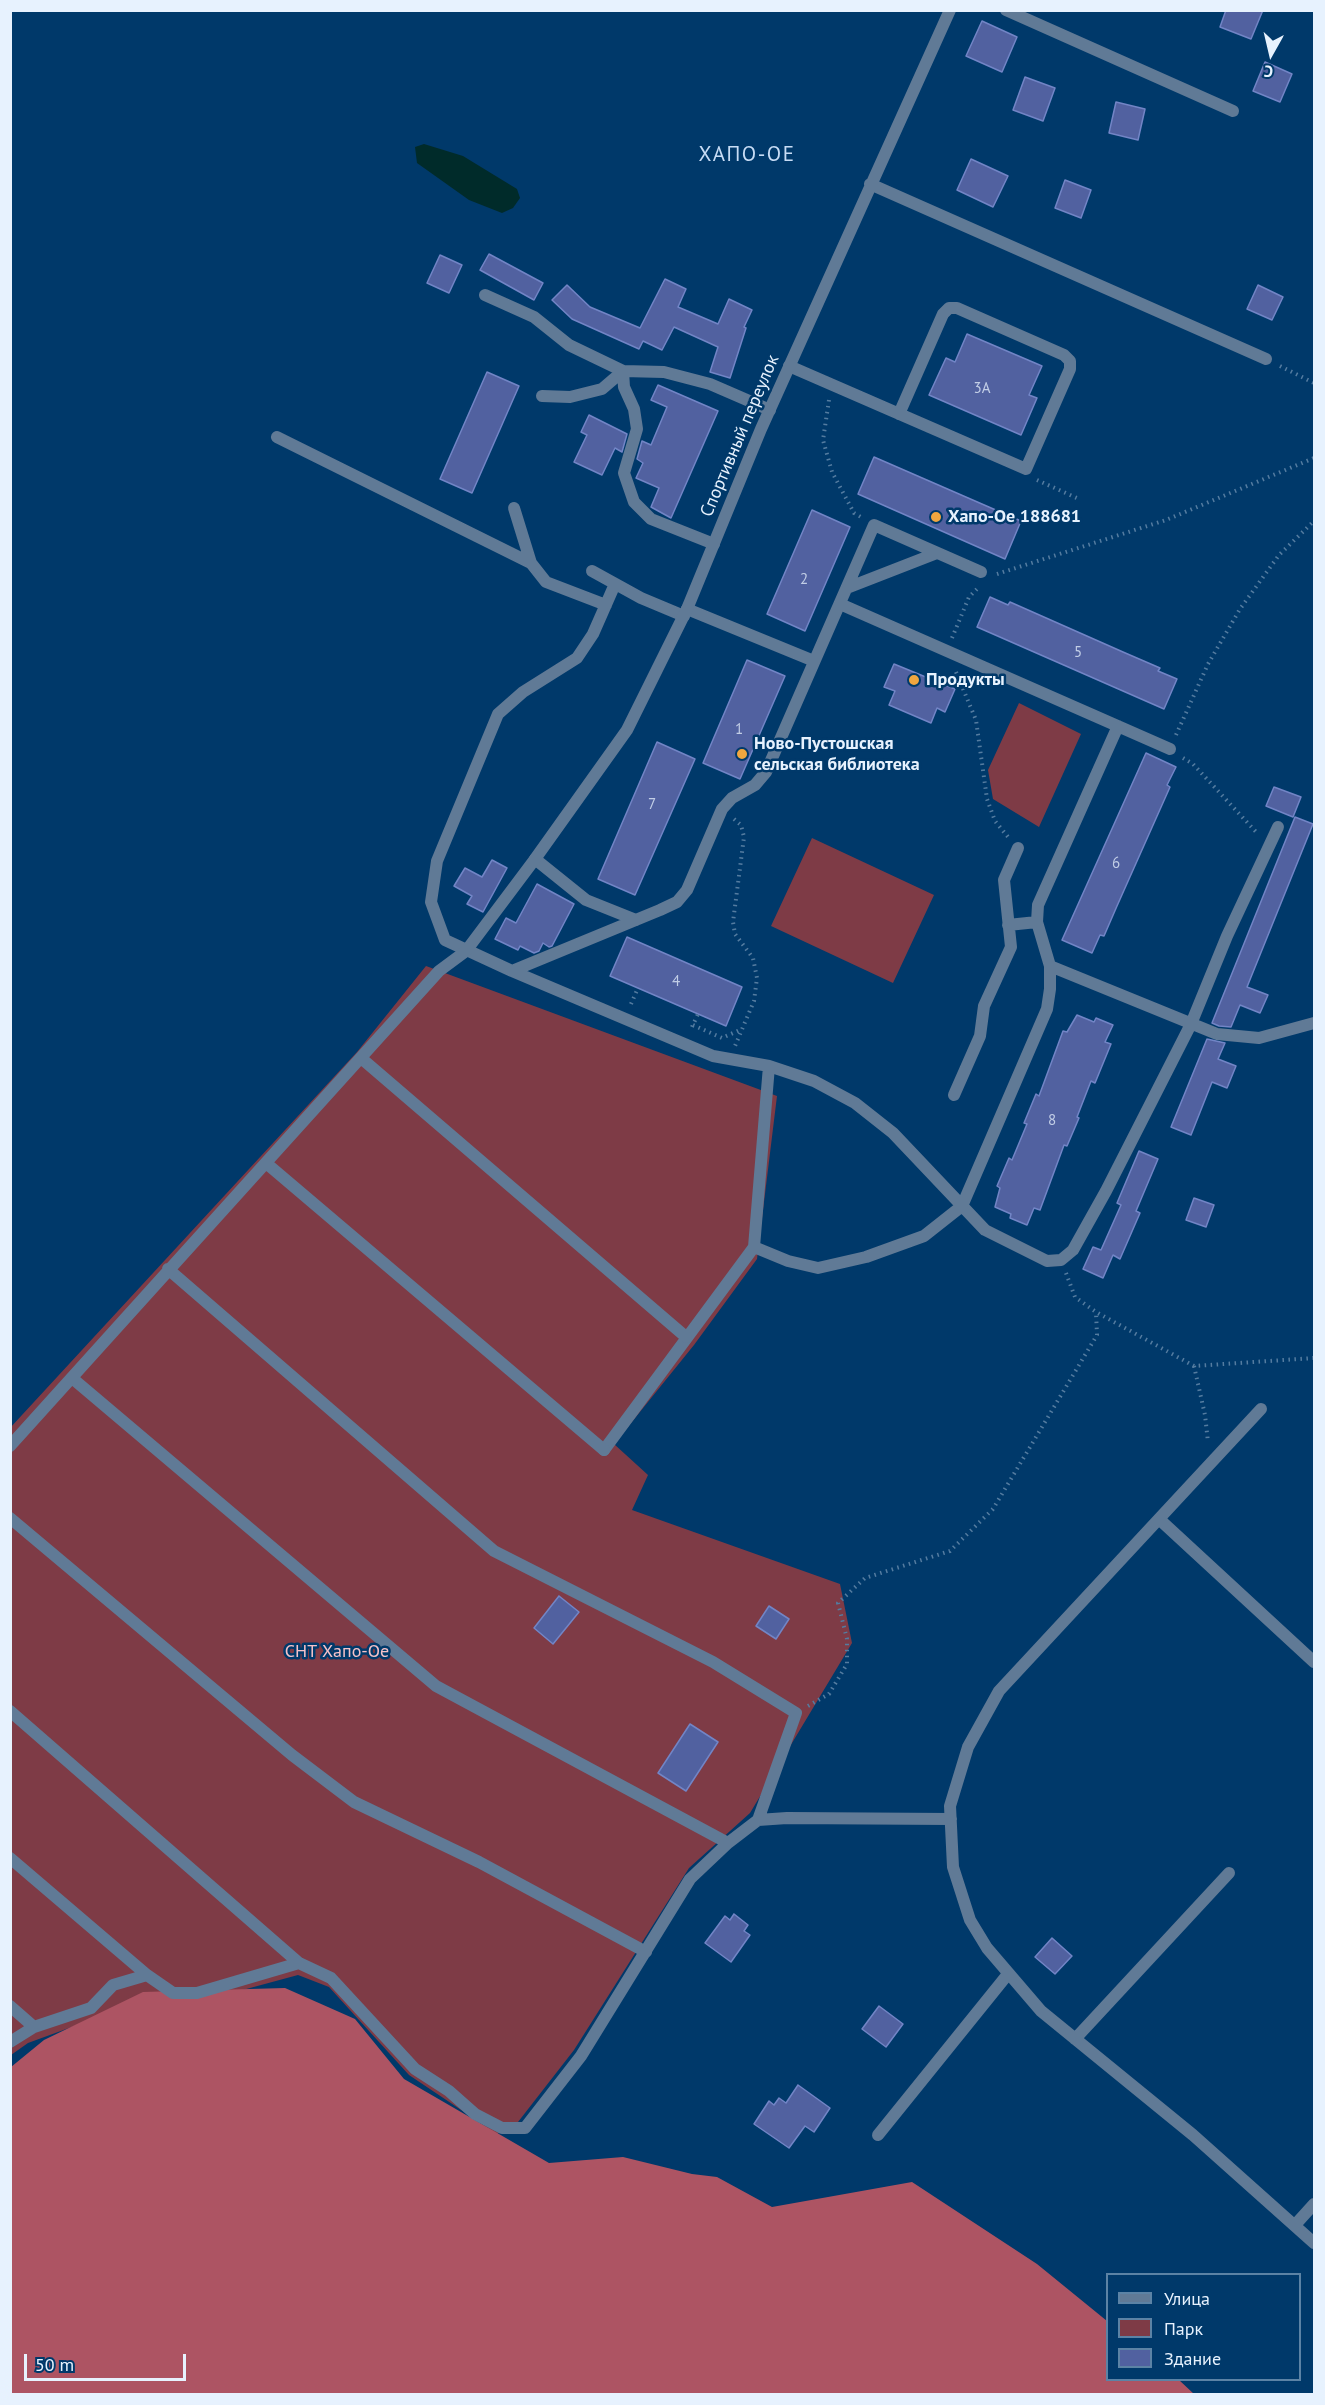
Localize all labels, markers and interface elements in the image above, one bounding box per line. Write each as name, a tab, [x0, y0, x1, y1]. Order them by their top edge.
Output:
north arrow	[1241, 24, 1301, 84]
text: С	[1263, 61, 1274, 82]
district label: ХАПО-ОЕ	[699, 142, 795, 168]
street label: Спортивный переулок	[696, 352, 784, 520]
house number: 3А	[974, 380, 990, 398]
place label: Хапо-Ое 188681	[948, 506, 1081, 528]
marker: Хапо-Ое 188681	[929, 510, 943, 524]
house number: 2	[800, 571, 808, 589]
house number: 5	[1074, 644, 1082, 662]
place label: Продукты	[926, 669, 1005, 691]
marker: Продукты	[907, 673, 921, 687]
house number: 1	[735, 721, 743, 739]
place label: Ново-Пустошская сельская библиотека	[754, 733, 920, 776]
marker: Ново-Пустошская сельская библиотека	[735, 747, 749, 761]
house number: 7	[648, 796, 656, 814]
house number: 6	[1112, 855, 1120, 873]
house number: 4	[672, 973, 680, 991]
house number: 8	[1048, 1112, 1056, 1130]
park label: СНТ Хапо-Ое	[285, 1641, 389, 1663]
legend	[1106, 2273, 1301, 2381]
text: Улица	[1164, 2287, 1210, 2310]
text: Парк	[1164, 2317, 1203, 2340]
scale bar	[27, 2342, 189, 2380]
text: Здание	[1164, 2347, 1221, 2370]
text: 50 m	[35, 2353, 74, 2376]

